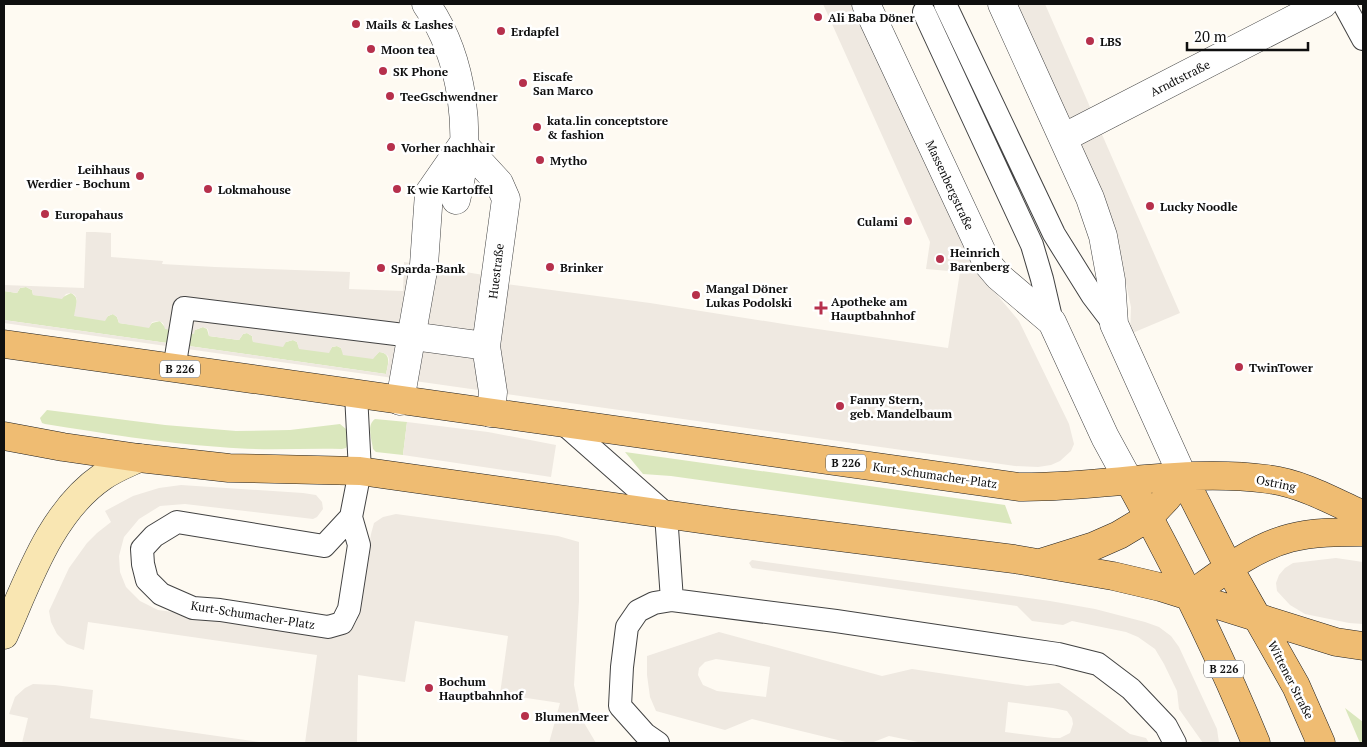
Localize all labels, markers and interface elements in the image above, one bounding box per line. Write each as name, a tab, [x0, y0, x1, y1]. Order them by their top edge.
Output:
place label: Ali Baba Döner	[828, 10, 916, 25]
marker: Ali Baba Döner	[812, 11, 824, 23]
place label: Mails & Lashes	[366, 17, 454, 32]
marker: Mails & Lashes	[350, 18, 362, 30]
scale bar	[1187, 20, 1308, 52]
place label: Erdapfel	[511, 24, 559, 39]
marker: Erdapfel	[495, 25, 507, 37]
text: 20 m	[1194, 26, 1227, 46]
place label: LBS	[1100, 34, 1122, 49]
marker: LBS	[1084, 35, 1096, 47]
place label: Moon tea	[381, 42, 436, 57]
marker: Moon tea	[365, 43, 377, 55]
street label: Arndtstraße	[1148, 57, 1212, 99]
place label: SK Phone	[393, 64, 449, 79]
marker: SK Phone	[377, 65, 389, 77]
place label: Eiscafe San Marco	[533, 69, 593, 98]
marker: Eiscafe San Marco	[517, 77, 529, 89]
place label: TeeGschwendner	[400, 89, 498, 104]
marker: TeeGschwendner	[384, 90, 396, 102]
place label: kata.lin conceptstore & fashion	[547, 113, 669, 142]
marker: kata.lin conceptstore & fashion	[531, 121, 543, 133]
street label: Massenbergstraße	[923, 138, 977, 232]
place label: Vorher nachhair	[401, 140, 496, 155]
marker: Vorher nachhair	[385, 141, 397, 153]
place label: Mytho	[550, 153, 587, 168]
marker: Mytho	[534, 154, 546, 166]
place label: Leihhaus Werdier - Bochum	[27, 162, 131, 191]
marker: Leihhaus Werdier - Bochum	[134, 170, 146, 182]
place label: Lokmahouse	[218, 182, 292, 197]
place label: K wie Kartoffel	[407, 182, 493, 197]
marker: Lokmahouse	[202, 183, 214, 195]
marker: K wie Kartoffel	[391, 183, 403, 195]
place label: Lucky Noodle	[1160, 199, 1238, 214]
marker: Lucky Noodle	[1144, 200, 1156, 212]
place label: Europahaus	[55, 207, 124, 222]
marker: Europahaus	[39, 208, 51, 220]
place label: Culami	[857, 214, 898, 229]
marker: Culami	[902, 215, 914, 227]
street label: Huestraße	[485, 242, 507, 300]
place label: Heinrich Barenberg	[950, 245, 1009, 274]
marker: Heinrich Barenberg	[934, 253, 946, 265]
place label: Brinker	[560, 260, 604, 275]
place label: Sparda-Bank	[391, 261, 465, 276]
marker: Brinker	[544, 261, 556, 273]
marker: Sparda-Bank	[375, 262, 387, 274]
place label: Mangal Döner Lukas Podolski	[706, 281, 792, 310]
marker: Mangal Döner Lukas Podolski	[690, 289, 702, 301]
place label: Apotheke am Hauptbahnhof	[831, 294, 916, 323]
marker: Apotheke am Hauptbahnhof	[815, 302, 827, 314]
road number: B 226	[160, 360, 200, 378]
place label: TwinTower	[1249, 360, 1314, 375]
marker: TwinTower	[1233, 361, 1245, 373]
place label: Fanny Stern, geb. Mandelbaum	[850, 392, 952, 421]
marker: Fanny Stern, geb. Mandelbaum	[834, 400, 846, 412]
road number: B 226	[826, 454, 866, 472]
street label: Kurt-Schumacher-Platz	[872, 459, 998, 491]
street label: Ostring	[1255, 472, 1298, 494]
street label: Kurt-Schumacher-Platz	[190, 598, 316, 632]
street label: Wittener Straße	[1265, 638, 1317, 722]
road number: B 226	[1204, 661, 1244, 678]
place label: Bochum Hauptbahnhof	[439, 674, 524, 703]
marker: Bochum Hauptbahnhof	[423, 682, 435, 694]
place label: BlumenMeer	[535, 709, 610, 724]
marker: BlumenMeer	[519, 710, 531, 722]

